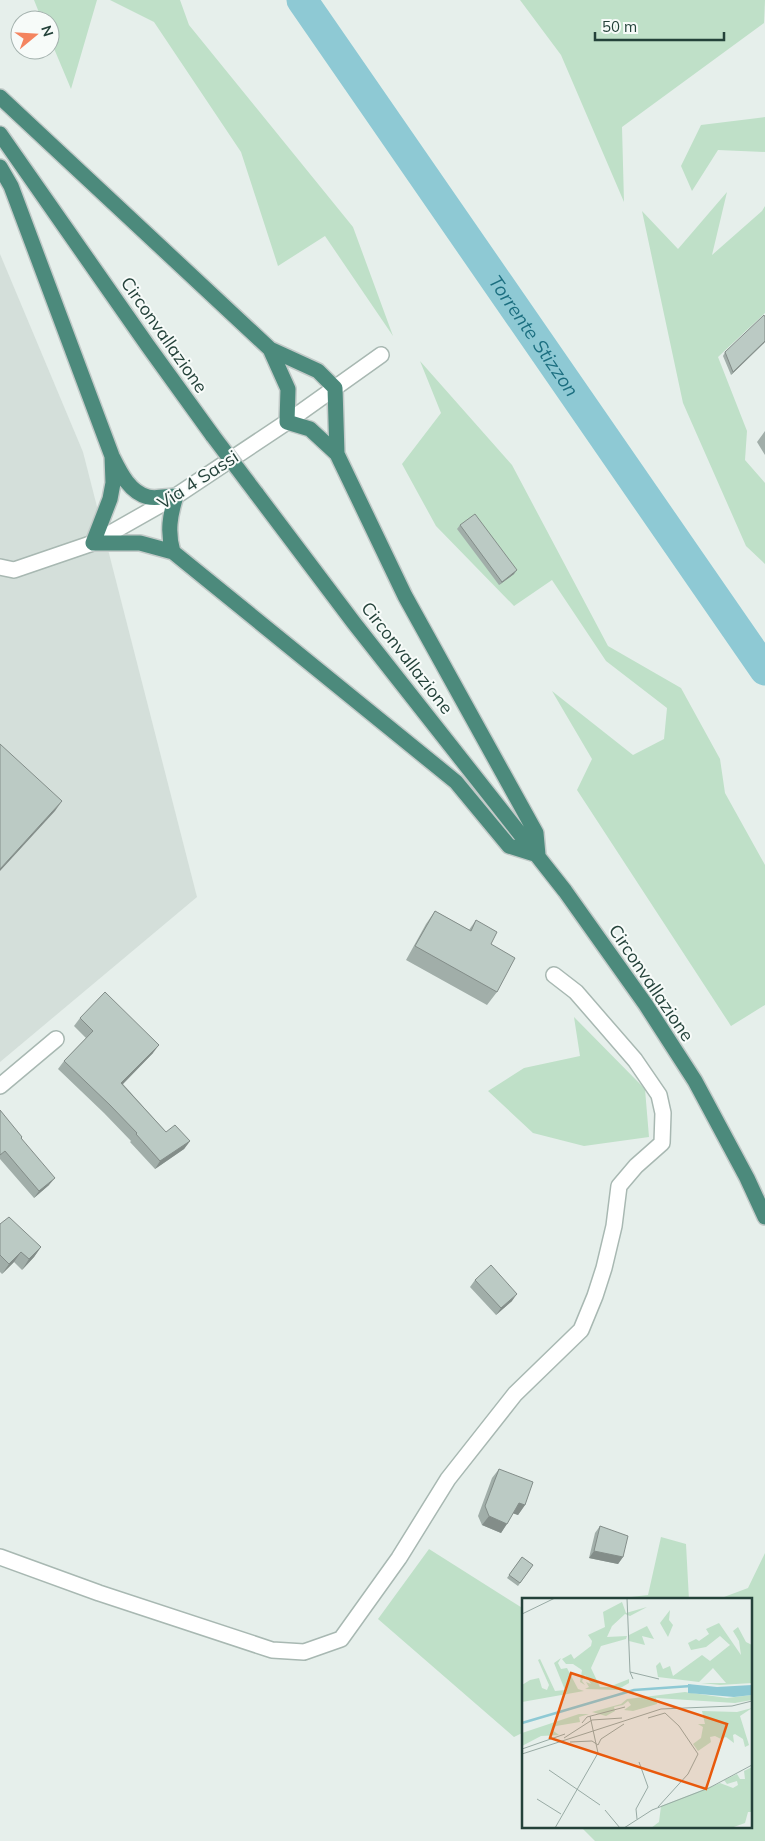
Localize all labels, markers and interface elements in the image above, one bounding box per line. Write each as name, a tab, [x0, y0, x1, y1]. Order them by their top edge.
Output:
north arrow	[10, 10, 60, 60]
scale bar	[595, 10, 724, 42]
text: 50 m	[602, 17, 637, 36]
text: N	[37, 23, 58, 39]
water label: Torrente Stizzon	[484, 270, 584, 401]
street label: Circonvallazione	[116, 272, 213, 397]
street label: Via 4 Sassi	[153, 445, 243, 514]
street label: Circonvallazione	[356, 597, 458, 718]
street label: Circonvallazione	[604, 920, 699, 1046]
inset map	[522, 1598, 752, 1828]

